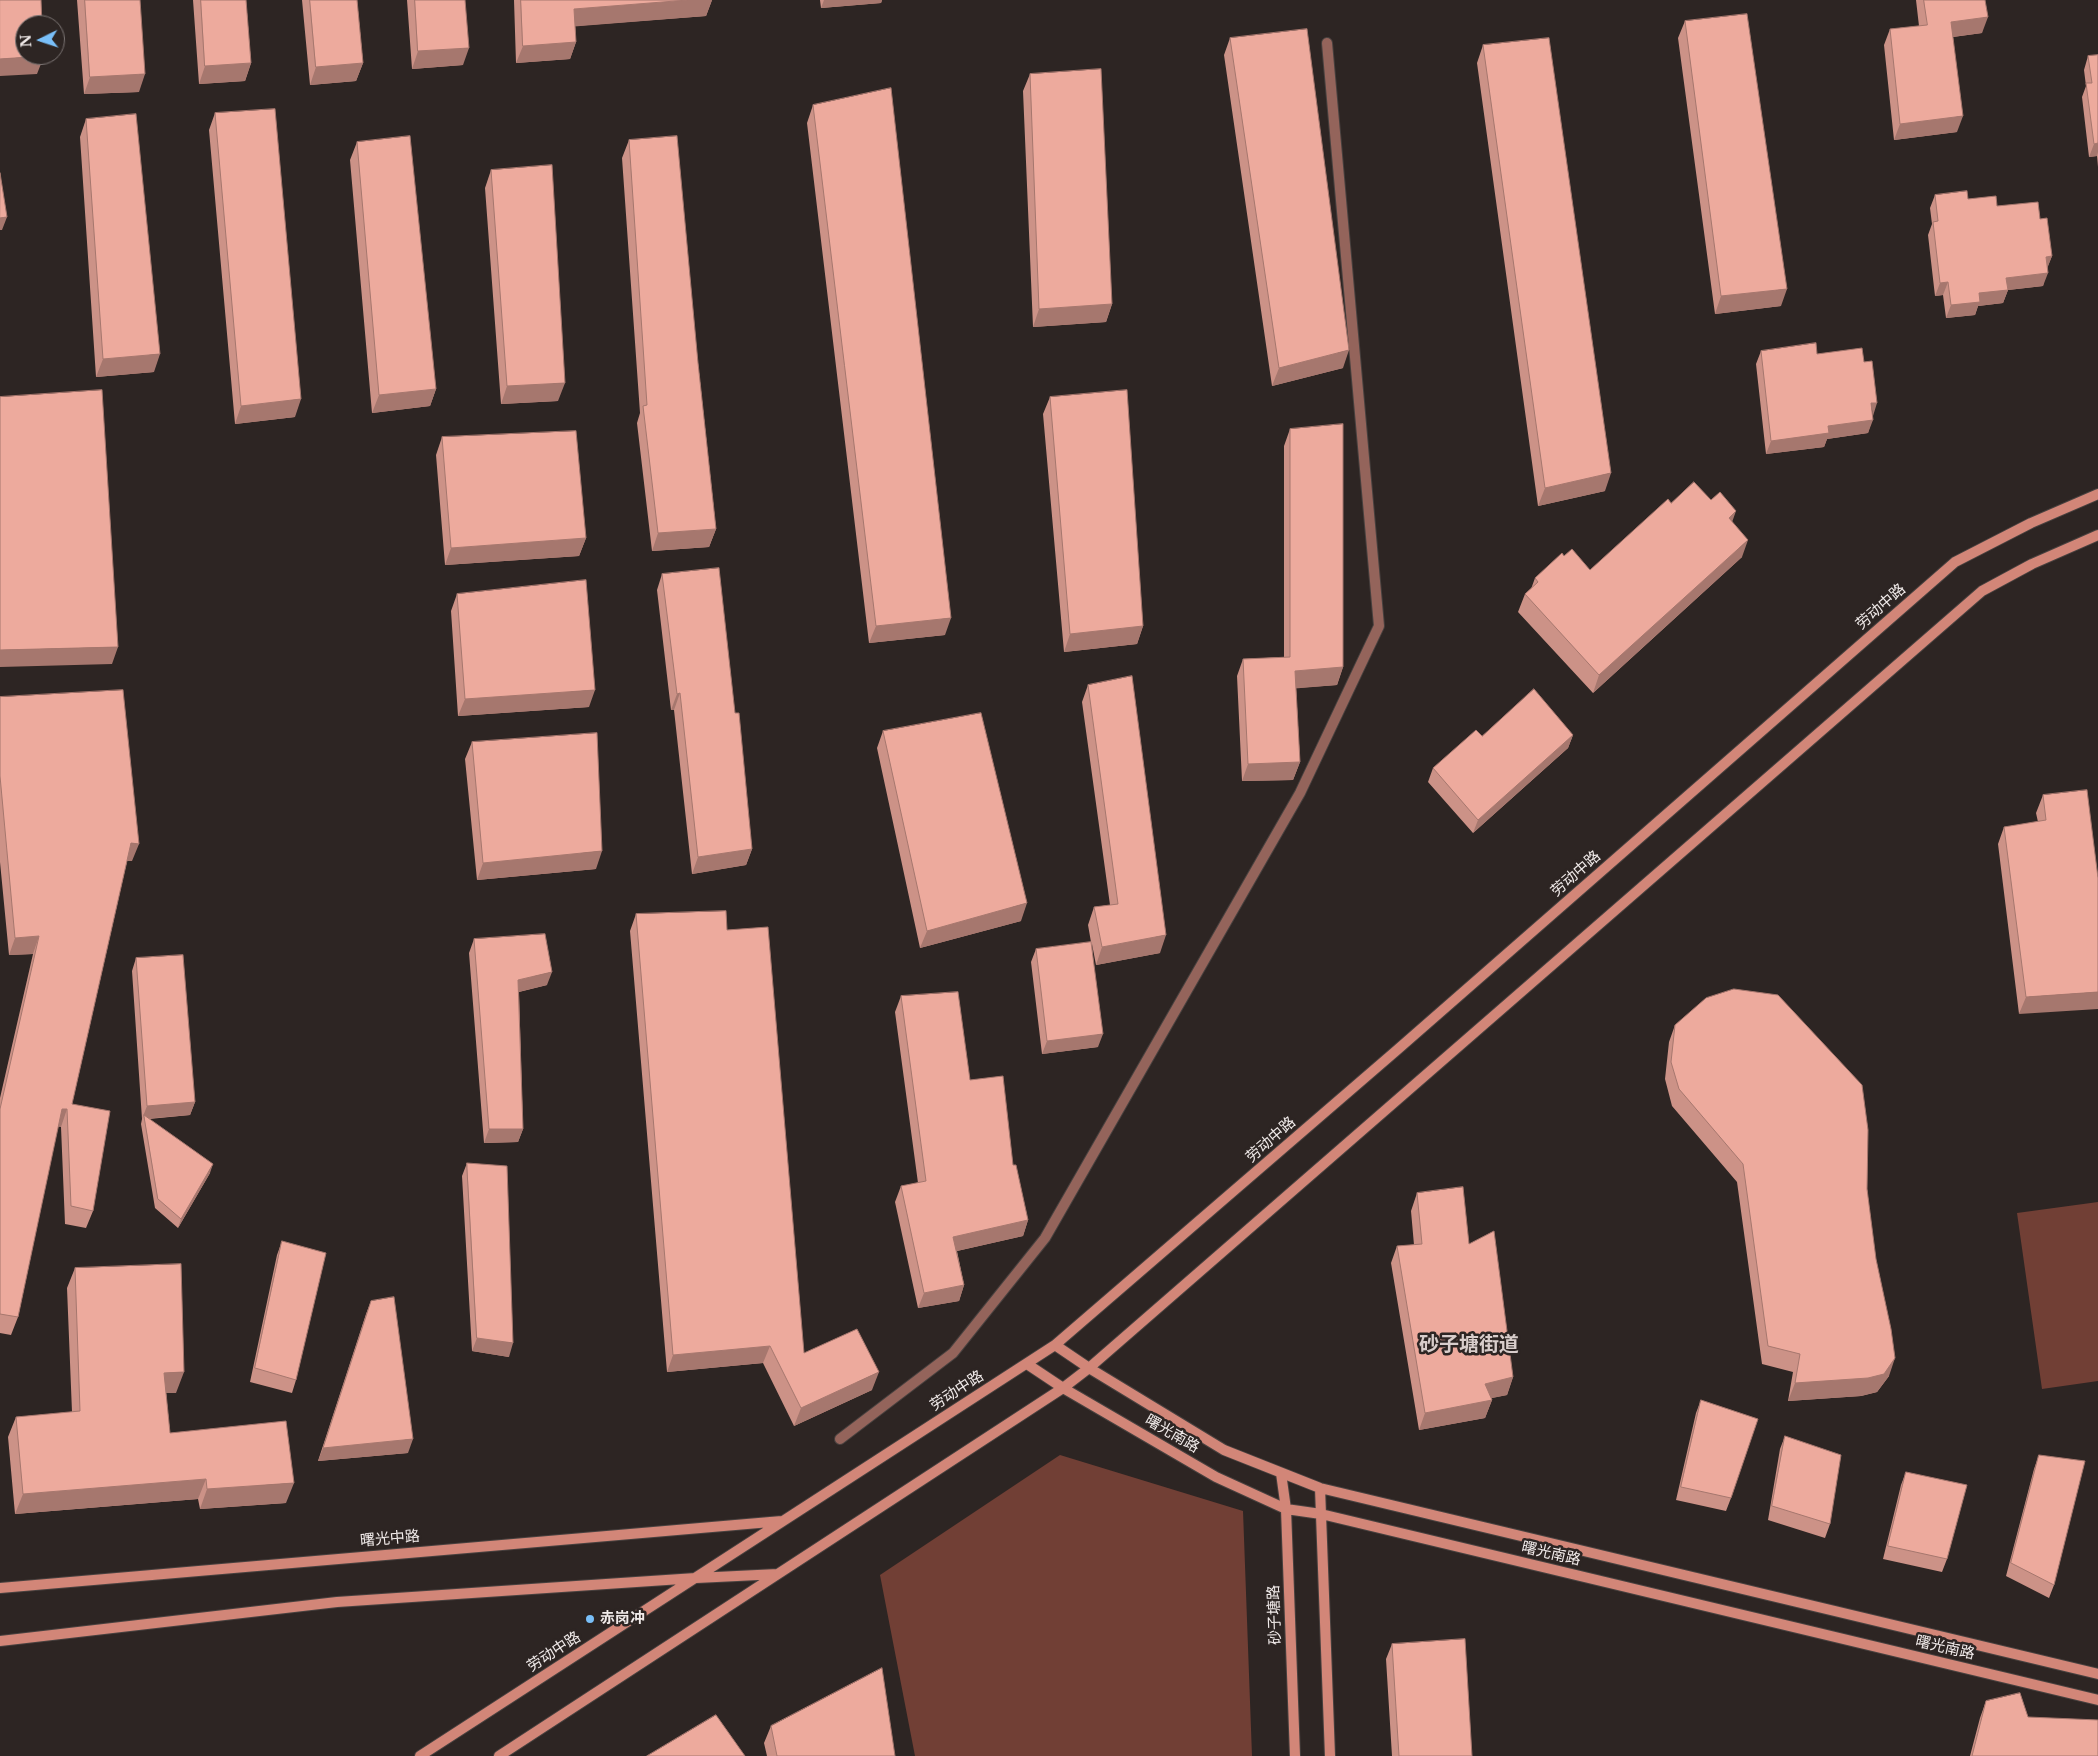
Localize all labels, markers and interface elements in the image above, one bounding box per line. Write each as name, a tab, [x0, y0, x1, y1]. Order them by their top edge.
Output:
north arrow	[15, 15, 65, 65]
text: N	[17, 34, 35, 48]
street label: 劳动中路	[1852, 581, 1910, 633]
street label: 劳动中路	[1547, 848, 1605, 900]
street label: 劳动中路	[1242, 1114, 1300, 1166]
district label: 砂子塘街道	[1419, 1333, 1519, 1357]
street label: 劳动中路	[927, 1367, 987, 1415]
street label: 曙光南路	[1142, 1411, 1202, 1457]
street label: 曙光中路	[359, 1527, 421, 1551]
street label: 曙光南路	[1520, 1538, 1582, 1570]
street label: 砂子塘路	[1265, 1585, 1285, 1645]
place label: 赤岗冲	[600, 1610, 645, 1628]
marker: 赤岗冲	[584, 1613, 596, 1625]
street label: 劳动中路	[524, 1628, 584, 1676]
street label: 曙光南路	[1914, 1632, 1976, 1664]

